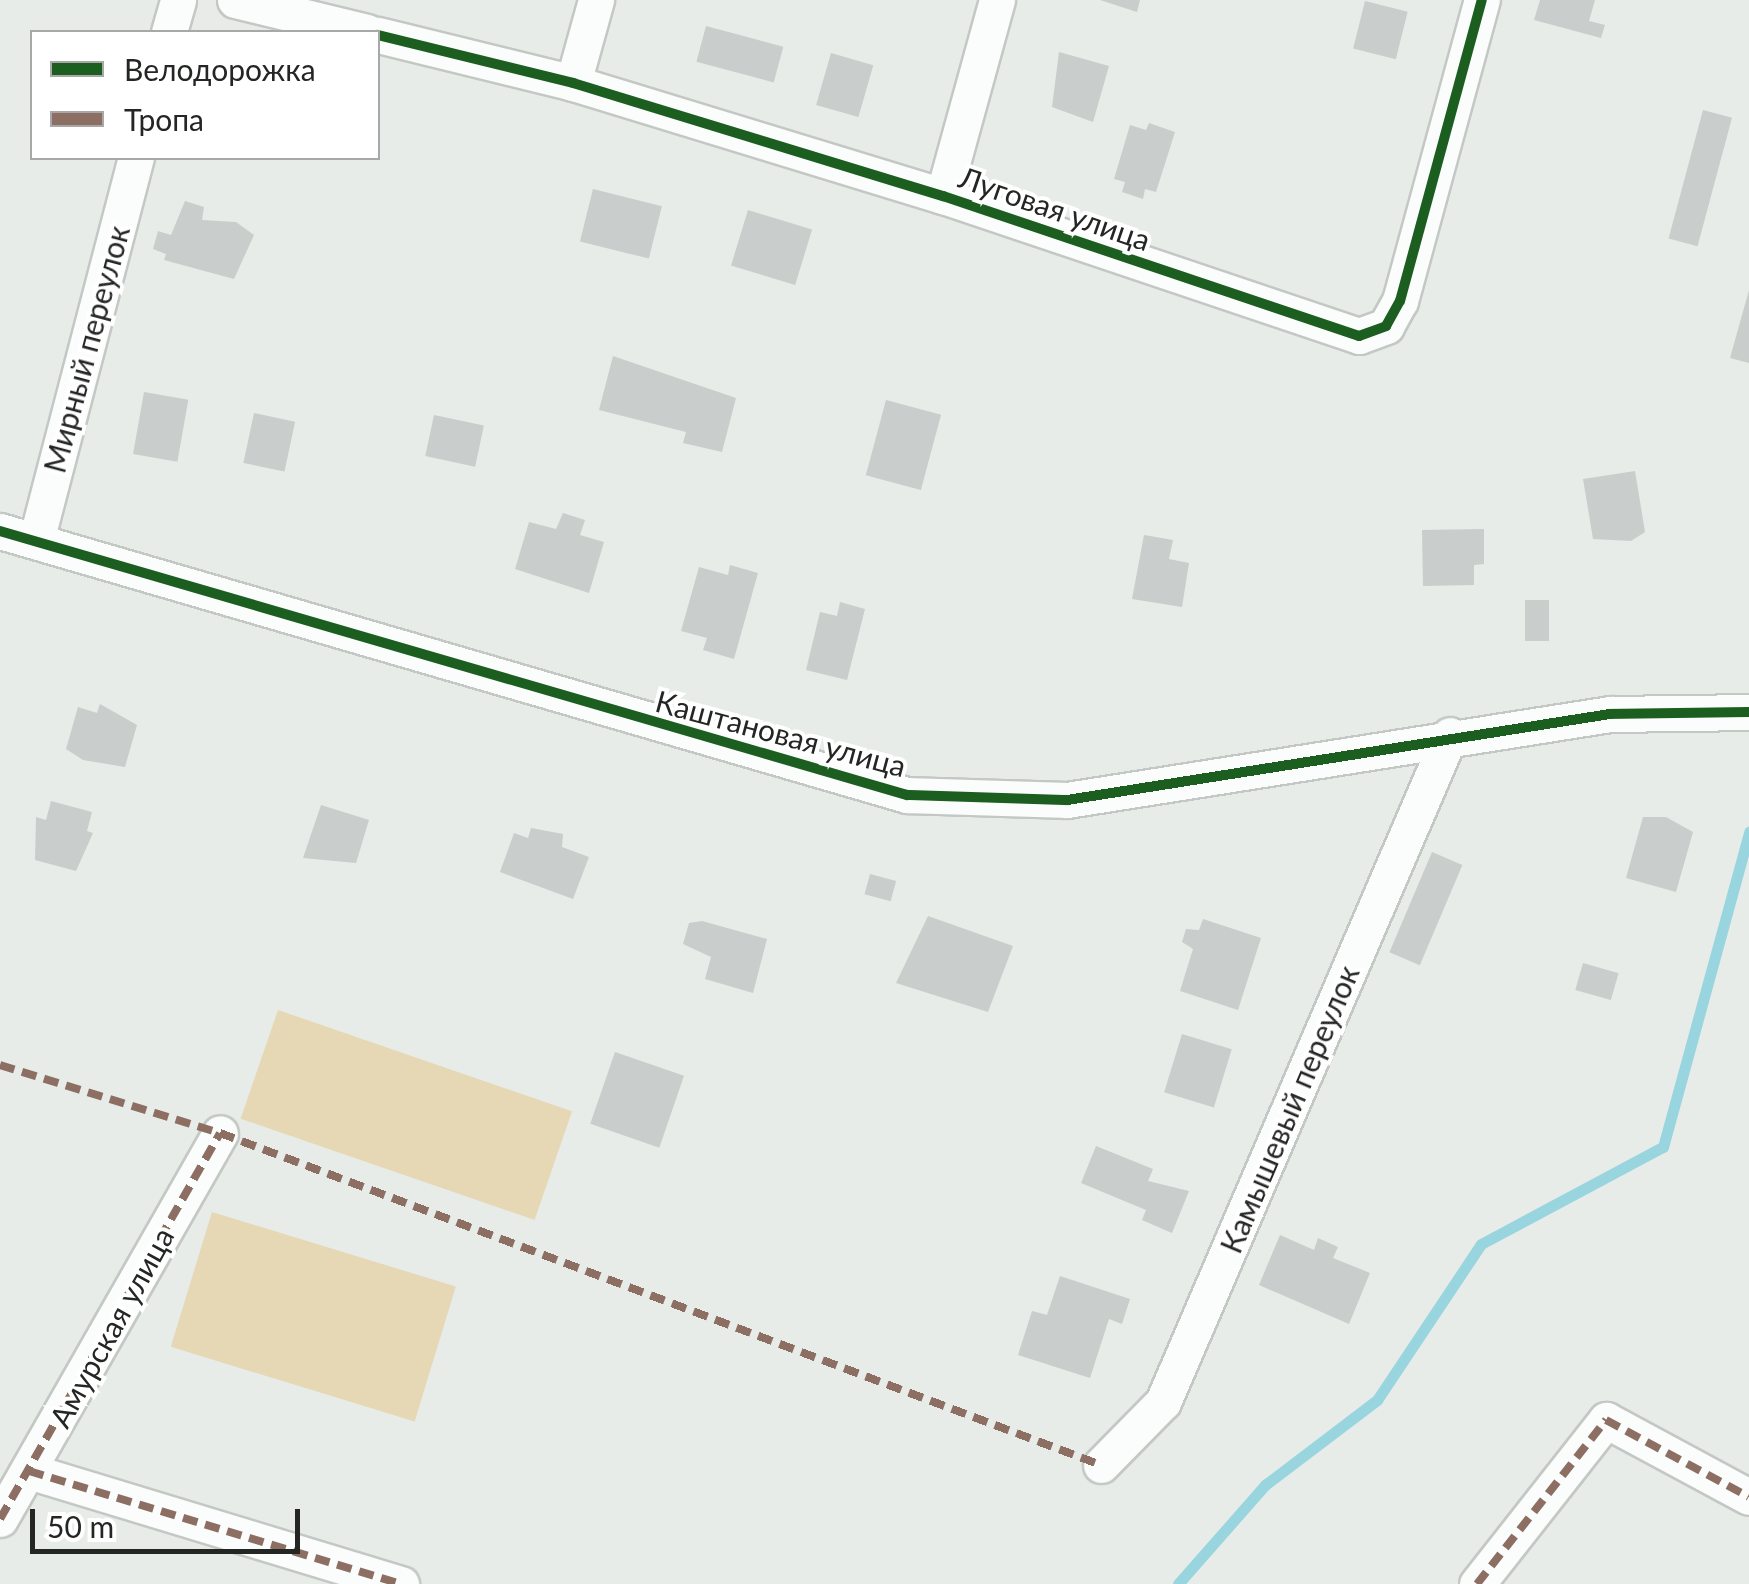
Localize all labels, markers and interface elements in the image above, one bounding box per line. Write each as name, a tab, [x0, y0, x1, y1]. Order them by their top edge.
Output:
legend	[30, 30, 380, 160]
text: Велодорожка	[124, 51, 316, 87]
text: Тропа	[124, 101, 204, 137]
street label: Луговая улица	[955, 158, 1155, 258]
street label: Мирный переулок	[36, 222, 136, 476]
street label: Каштановая улица	[652, 682, 910, 784]
street label: Камышевый переулок	[1212, 960, 1366, 1258]
street label: Амурская улица	[41, 1221, 181, 1433]
scale bar	[35, 1489, 305, 1551]
text: 50 m	[47, 1508, 114, 1544]

